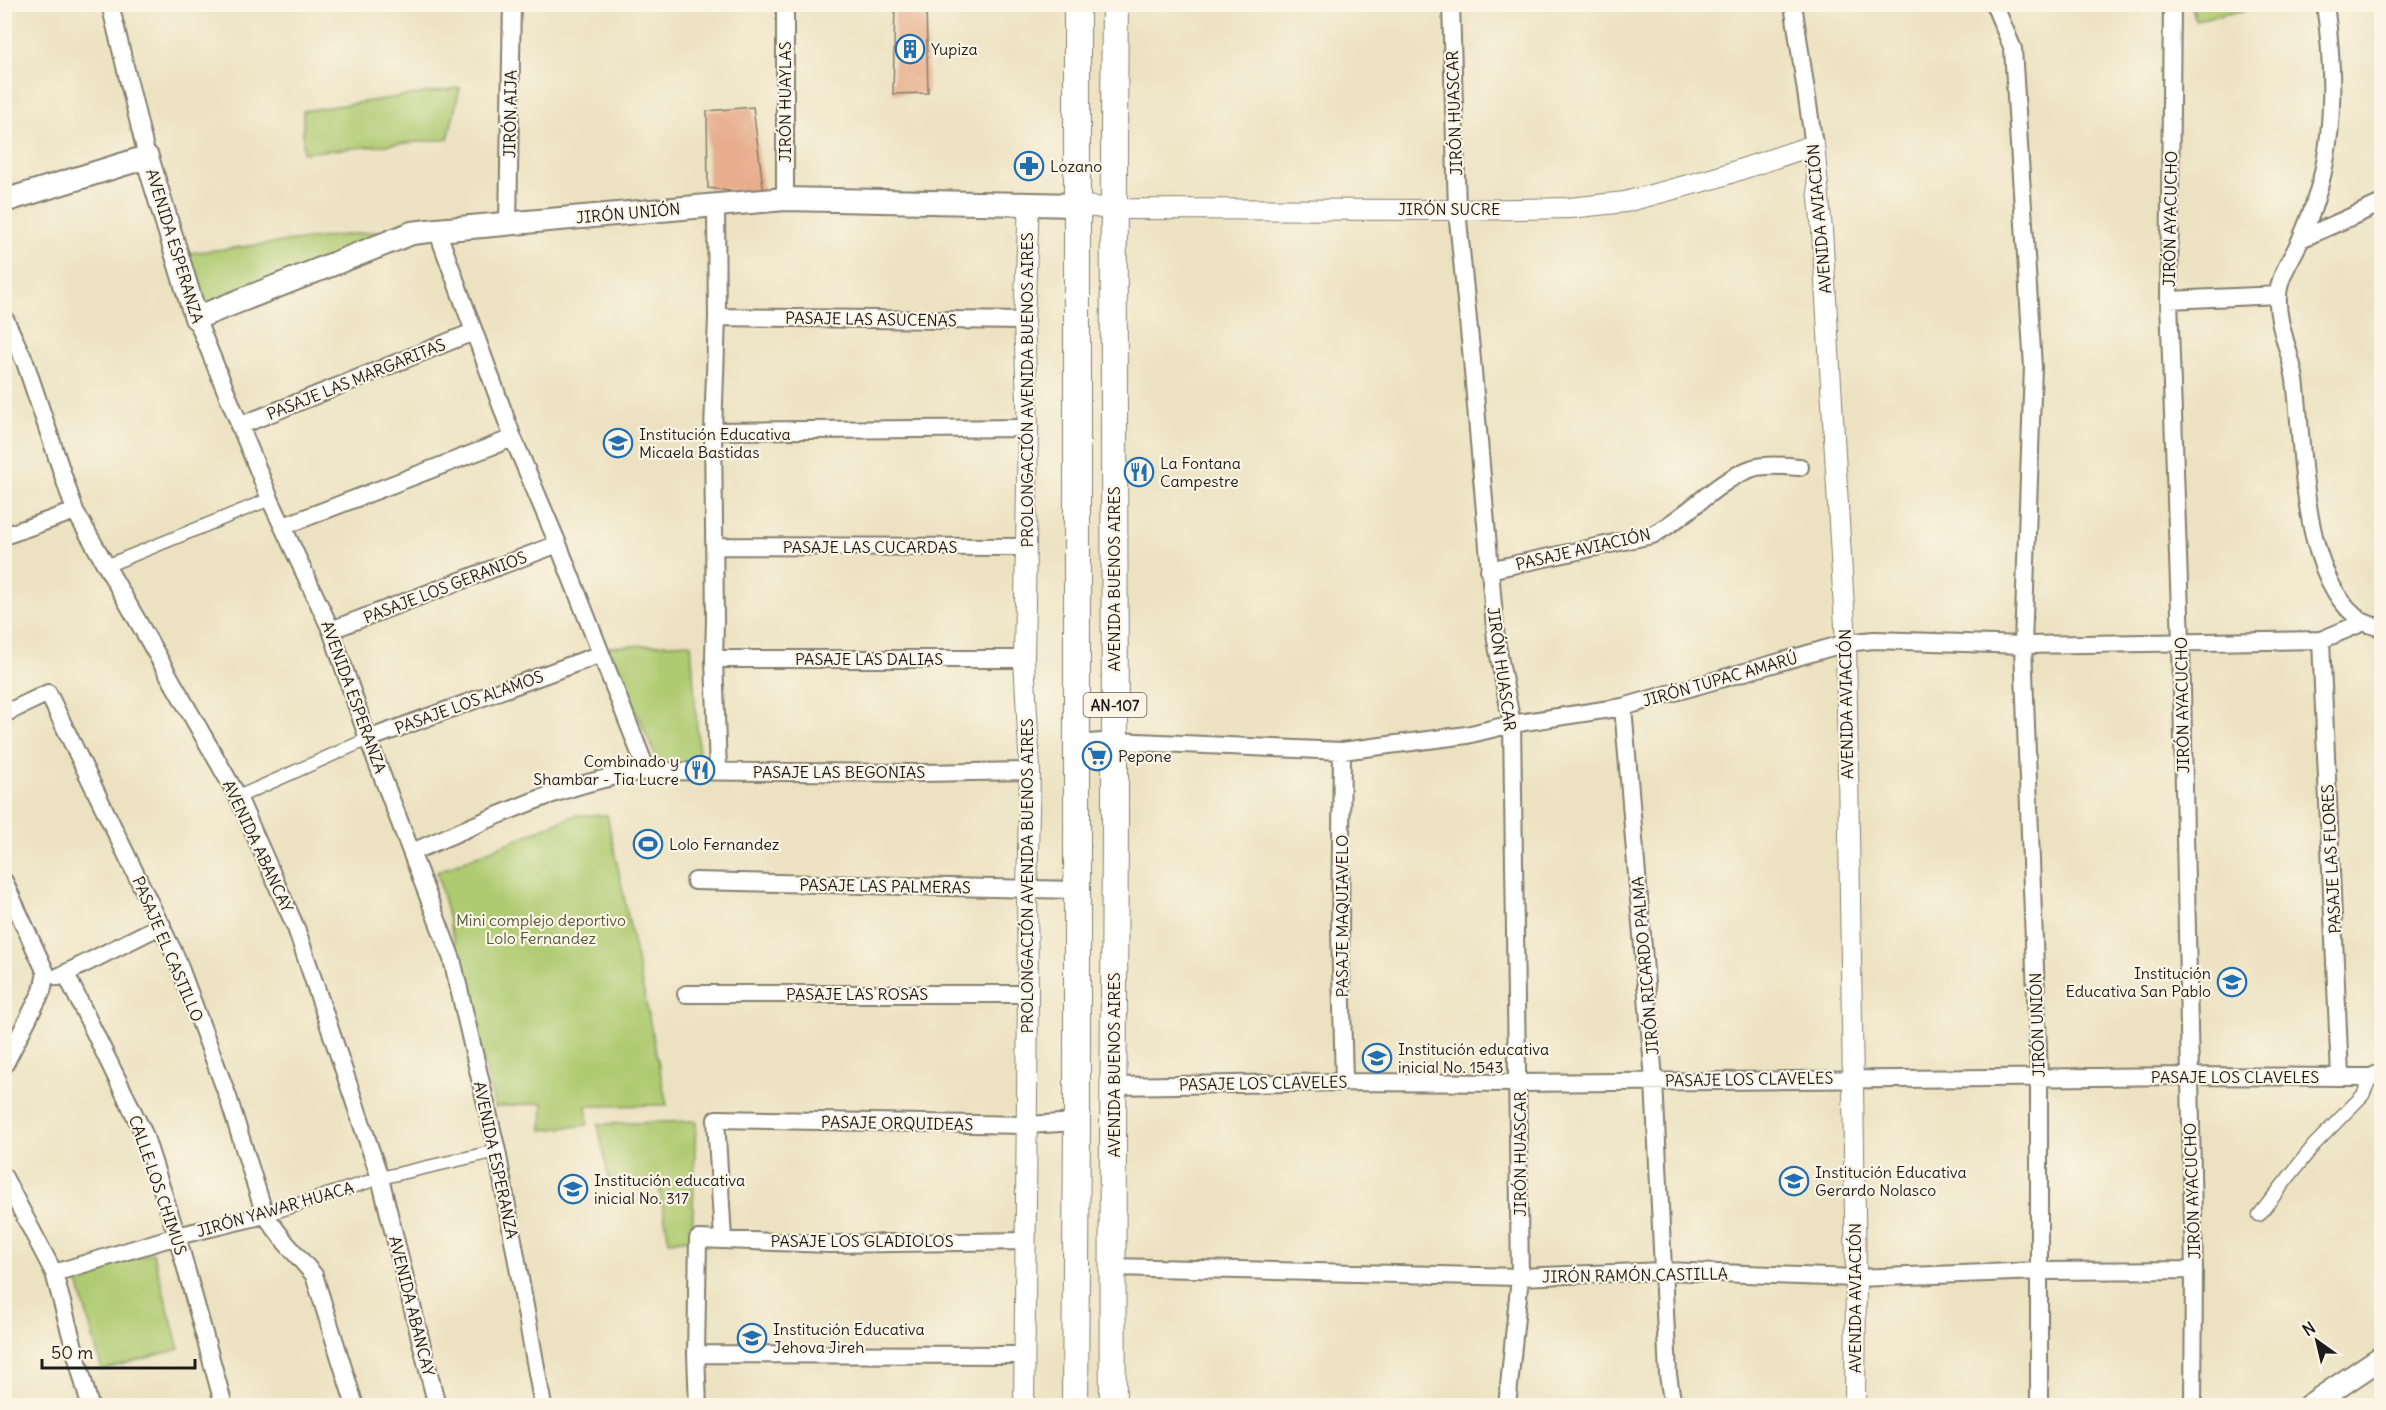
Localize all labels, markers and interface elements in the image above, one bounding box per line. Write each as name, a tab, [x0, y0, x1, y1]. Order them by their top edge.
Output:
building icon: Yupiza	[894, 33, 926, 65]
place label: Yupiza	[931, 39, 978, 59]
street label: JIRÓN HUAYLAS	[775, 41, 795, 163]
street label: JIRÓN HUASCAR	[1442, 50, 1466, 176]
street label: JIRÓN AIJA	[499, 70, 521, 158]
street label: AVENIDA AVIACIÓN	[1802, 143, 1836, 295]
pharmacy icon: Lozano	[1013, 150, 1045, 182]
street label: JIRÓN AYACUCHO	[2159, 151, 2181, 287]
place label: Lozano	[1050, 156, 1102, 176]
street label: AVENIDA ESPERANZA	[142, 166, 208, 326]
street label: JIRÓN UNIÓN	[575, 198, 681, 228]
street label: JIRÓN SUCRE	[1398, 199, 1500, 219]
street label: PROLONGACIÓN AVENIDA BUENOS AIRES	[1017, 232, 1037, 548]
street label: PASAJE LAS ASUCENAS	[785, 308, 957, 330]
street label: PASAJE LAS MARGARITAS	[264, 334, 448, 424]
place label: Institución Educativa Micaela Bastidas	[639, 424, 791, 462]
school or university icon: Institución Educativa Micaela Bastidas	[602, 427, 634, 459]
place label: La Fontana Campestre	[1160, 453, 1241, 491]
restaurant icon: La Fontana Campestre	[1123, 456, 1155, 488]
street label: AVENIDA BUENOS AIRES	[1104, 486, 1124, 672]
street label: PASAJE AVIACIÓN	[1514, 524, 1652, 574]
street label: PASAJE LAS CUCARDAS	[783, 537, 957, 557]
street label: PASAJE LOS GERANIOS	[360, 547, 530, 627]
street label: JIRÓN HUASCAR	[1483, 606, 1521, 732]
street label: AVENIDA ESPERANZA	[317, 618, 391, 776]
street label: AVENIDA AVIACIÓN	[1835, 629, 1857, 779]
street label: JIRÓN AYACUCHO	[2171, 637, 2193, 773]
street label: JIRÓN TUPAC AMARÚ	[1640, 647, 1800, 711]
street label: PASAJE LAS DALIAS	[795, 649, 943, 669]
street label: PASAJE LOS ALAMOS	[392, 666, 546, 738]
road number: AN-107	[1084, 693, 1146, 717]
street label: PROLONGACIÓN AVENIDA BUENOS AIRES	[1017, 718, 1037, 1034]
supermarket icon: Pepone	[1081, 740, 1113, 772]
place label: Pepone	[1118, 746, 1172, 766]
place label: Combinado y Shambar - Tia Lucre	[533, 751, 679, 789]
restaurant icon: Combinado y Shambar - Tia Lucre	[684, 754, 716, 786]
street label: PASAJE LAS BEGONIAS	[753, 762, 925, 782]
street label: AVENIDA ABANCAY	[219, 777, 297, 915]
street label: PASAJE LAS FLORES	[2317, 784, 2345, 934]
sports icon: Lolo Fernandez	[632, 828, 664, 860]
place label: Lolo Fernandez	[669, 834, 780, 854]
street label: PASAJE MAQUIAVELO	[1332, 835, 1352, 997]
street label: PASAJE EL CASTILLO	[128, 873, 208, 1025]
street label: PASAJE LAS PALMERAS	[799, 875, 971, 897]
street label: JIRÓN RICARDO PALMA	[1627, 876, 1663, 1056]
park label: Mini complejo deportivo Lolo Fernandez	[456, 910, 626, 948]
place label: Institución Educativa San Pablo	[2066, 963, 2211, 1001]
school or university icon: Institución Educativa San Pablo	[2216, 966, 2248, 998]
street label: AVENIDA BUENOS AIRES	[1104, 972, 1124, 1158]
street label: JIRÓN UNIÓN	[2025, 972, 2049, 1078]
street label: PASAJE LAS ROSAS	[786, 984, 928, 1004]
place label: Institución educativa inicial No. 1543	[1398, 1039, 1549, 1077]
school or university icon: Institución educativa inicial No. 1543	[1361, 1042, 1393, 1074]
street label: PASAJE LOS CLAVELES	[2151, 1067, 2319, 1087]
street label: PASAJE LOS CLAVELES	[1665, 1068, 1833, 1090]
street label: PASAJE LOS CLAVELES	[1179, 1072, 1347, 1094]
street label: AVENIDA ESPERANZA	[470, 1079, 522, 1241]
street label: JIRÓN HUASCAR	[1510, 1091, 1530, 1217]
street label: PASAJE ORQUIDEAS	[821, 1112, 973, 1134]
street label: CALLE LOS CHIMUS	[125, 1113, 191, 1257]
street label: JIRÓN AYACUCHO	[2180, 1122, 2204, 1260]
place label: Institución Educativa Gerardo Nolasco	[1815, 1162, 1967, 1200]
school or university icon: Institución Educativa Gerardo Nolasco	[1778, 1165, 1810, 1197]
place label: Institución educativa inicial No. 317	[594, 1170, 745, 1208]
school or university icon: Institución educativa inicial No. 317	[557, 1173, 589, 1205]
street label: JIRÓN YAWAR HUACA	[194, 1177, 356, 1241]
street label: AVENIDA AVIACIÓN	[1845, 1223, 1865, 1373]
street label: PASAJE LOS GLADIOLOS	[770, 1231, 954, 1251]
street label: AVENIDA ABANCAY	[385, 1234, 439, 1378]
street label: JIRÓN RAMÓN CASTILLA	[1542, 1263, 1728, 1287]
north arrow	[2287, 1311, 2347, 1371]
text: N	[2298, 1317, 2319, 1340]
place label: Institución Educativa Jehova Jireh	[773, 1319, 925, 1357]
school or university icon: Institución Educativa Jehova Jireh	[736, 1322, 768, 1354]
scale bar	[42, 1332, 195, 1370]
text: 50 m	[51, 1341, 93, 1364]

